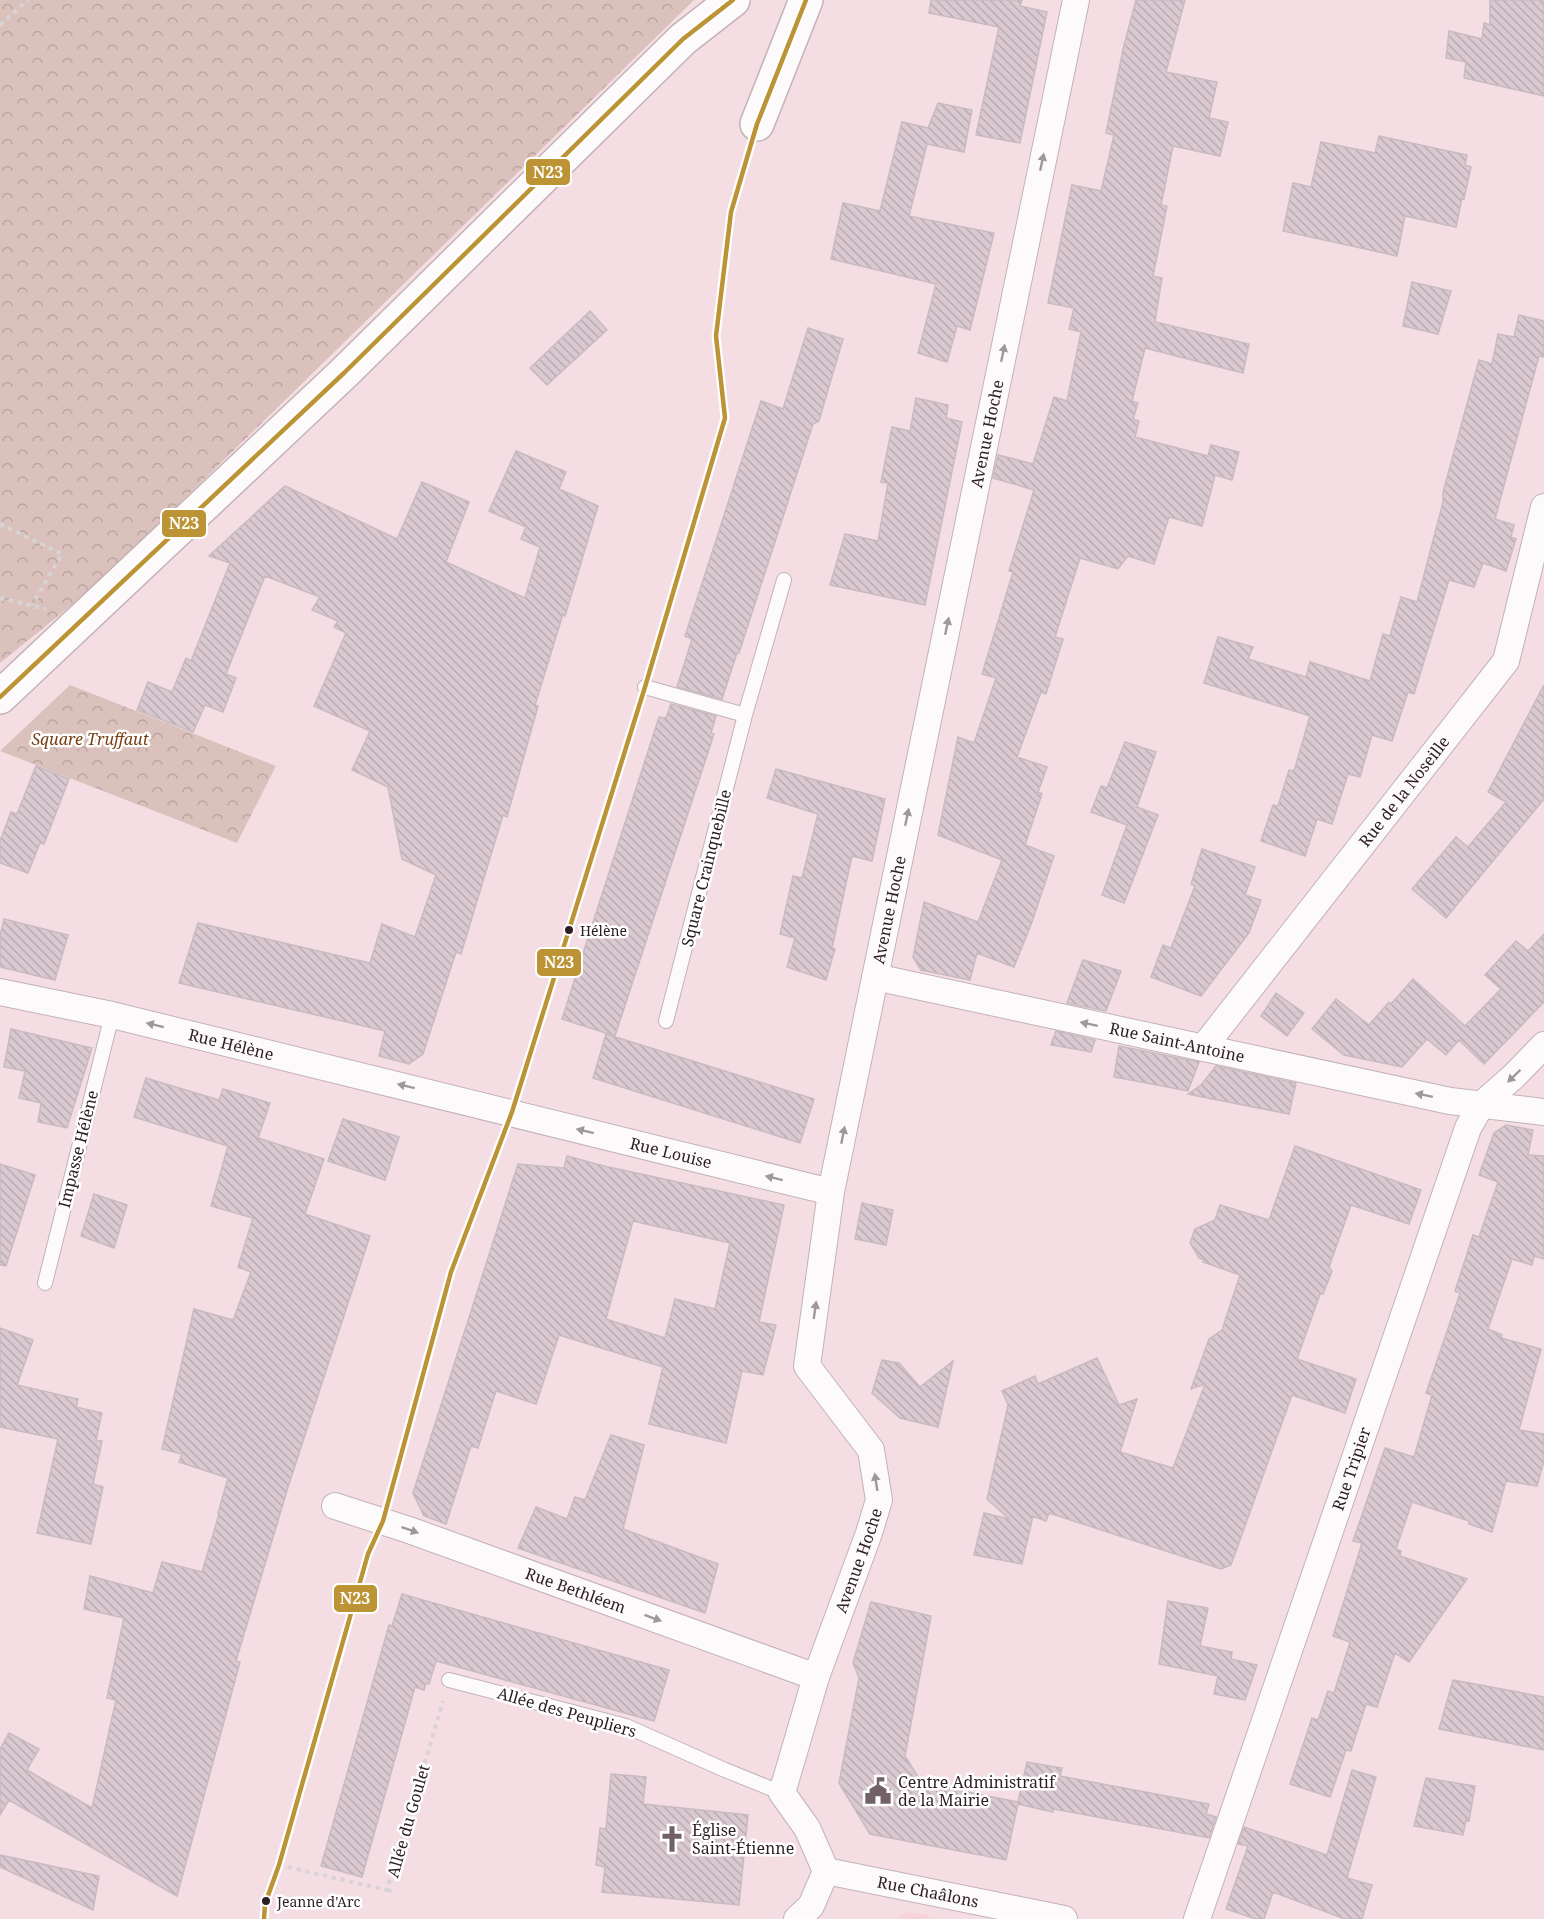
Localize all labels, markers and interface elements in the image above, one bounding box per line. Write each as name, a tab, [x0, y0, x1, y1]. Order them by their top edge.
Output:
one-way arrow	[1038, 152, 1047, 171]
line badge: N23	[525, 158, 571, 186]
text: N23	[533, 161, 563, 183]
one-way arrow	[999, 343, 1008, 362]
street label: Avenue Hoche	[965, 378, 1009, 490]
line badge: N23	[161, 509, 207, 538]
text: N23	[169, 512, 199, 534]
one-way arrow	[943, 616, 952, 635]
park label: Square Truffaut	[31, 728, 149, 750]
street label: Rue de la Noseille	[1354, 731, 1454, 851]
street label: Square Crainquebille	[676, 787, 736, 949]
one-way arrow	[903, 808, 913, 826]
street label: Avenue Hoche	[867, 854, 911, 966]
place label: Hélène	[580, 921, 627, 940]
marker: Hélène	[563, 924, 575, 936]
line badge: N23	[536, 948, 582, 977]
text: N23	[544, 951, 574, 973]
street label: Rue Saint-Antoine	[1107, 1017, 1247, 1067]
one-way arrow	[1080, 1018, 1098, 1028]
one-way arrow	[146, 1020, 164, 1030]
street label: Rue Hélène	[186, 1023, 276, 1065]
one-way arrow	[1506, 1069, 1521, 1083]
one-way arrow	[396, 1081, 415, 1091]
street label: Impasse Hélène	[53, 1088, 103, 1210]
one-way arrow	[1414, 1090, 1433, 1100]
one-way arrow	[576, 1125, 594, 1135]
one-way arrow	[838, 1126, 848, 1144]
street label: Rue Louise	[628, 1132, 714, 1173]
one-way arrow	[765, 1173, 783, 1183]
one-way arrow	[810, 1300, 819, 1319]
street label: Rue Tripier	[1327, 1424, 1376, 1513]
one-way arrow	[871, 1473, 880, 1492]
street label: Avenue Hoche	[829, 1505, 887, 1616]
one-way arrow	[402, 1526, 420, 1536]
street label: Rue Bethléem	[522, 1562, 629, 1618]
line badge: N23	[333, 1584, 378, 1613]
text: N23	[340, 1587, 370, 1609]
one-way arrow	[644, 1613, 662, 1623]
street label: Allée des Peupliers	[495, 1682, 639, 1742]
street label: Allée du Goulet	[381, 1762, 435, 1880]
place label: Centre Administratif de la Mairie	[898, 1771, 1057, 1811]
public building icon: Centre Administratif de la Mairie	[863, 1776, 893, 1806]
place label: Église Saint-Étienne	[692, 1819, 794, 1859]
church icon: Église Saint-Étienne	[657, 1824, 687, 1854]
street label: Rue Chaâlons	[875, 1871, 981, 1913]
place label: Jeanne d'Arc	[276, 1892, 361, 1911]
marker: Jeanne d'Arc	[260, 1895, 272, 1907]

